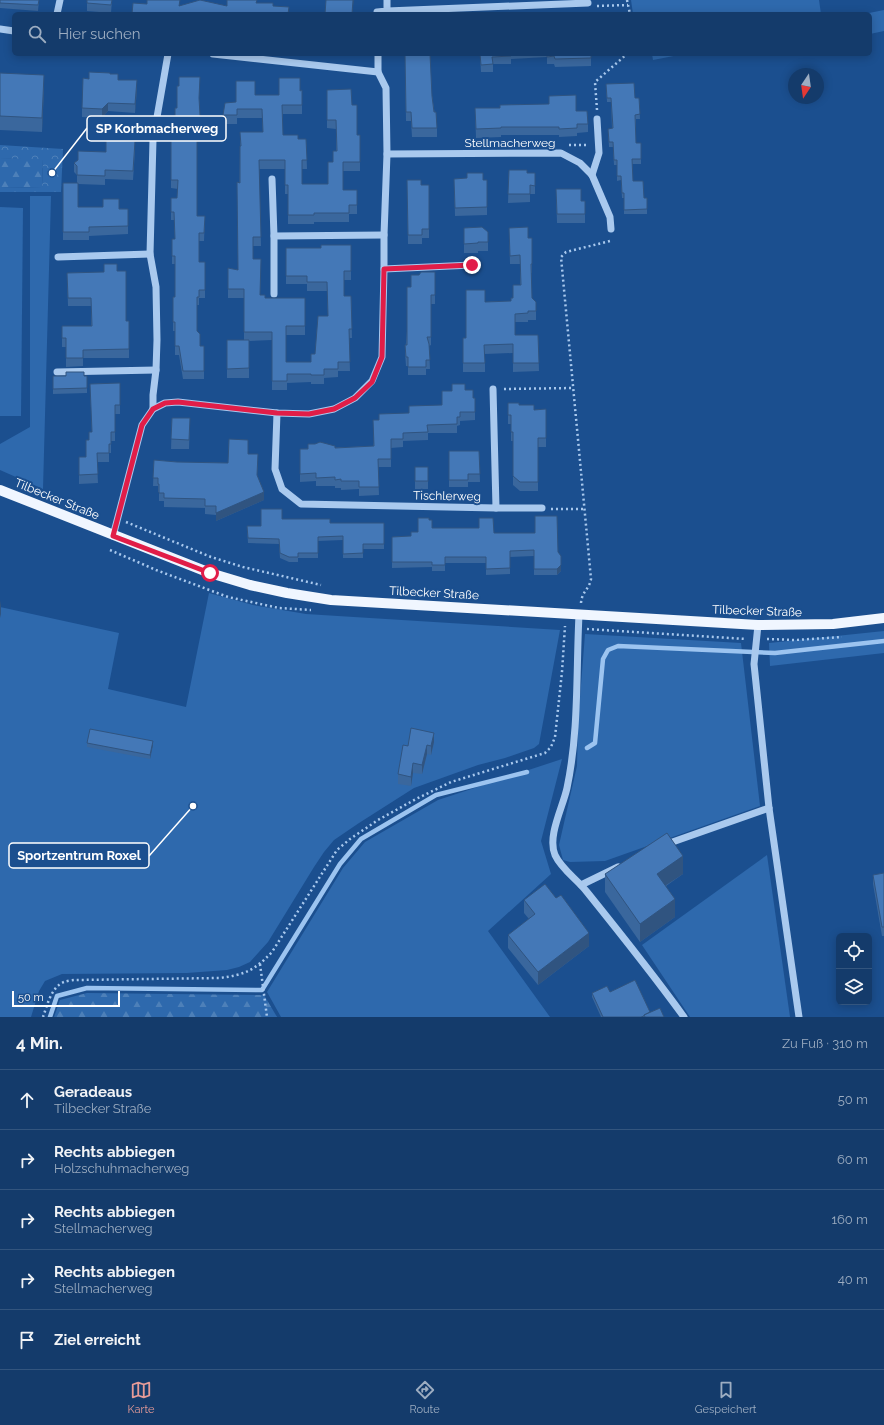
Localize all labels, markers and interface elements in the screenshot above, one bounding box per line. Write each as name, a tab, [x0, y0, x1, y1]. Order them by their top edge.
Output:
search box	[12, 12, 872, 56]
icon: search	[26, 23, 48, 45]
text: Hier suchen	[58, 25, 141, 43]
north arrow	[788, 68, 824, 104]
callout: SP Korbmacherweg	[87, 116, 226, 141]
text: SP Korbmacherweg	[96, 121, 218, 136]
street label: Stellmacherweg	[464, 136, 556, 150]
route end	[463, 256, 481, 274]
street label: Tilbecker Straße	[13, 476, 101, 522]
street label: Tischlerweg	[413, 488, 481, 504]
route start	[201, 564, 219, 582]
street label: Tilbecker Straße	[389, 584, 479, 602]
street label: Tilbecker Straße	[712, 602, 802, 620]
callout: Sportzentrum Roxel	[9, 843, 149, 868]
text: Sportzentrum Roxel	[17, 848, 142, 863]
map controls	[836, 933, 872, 1005]
button: locate	[836, 933, 872, 969]
button: layers	[836, 969, 872, 1005]
scale bar	[12, 989, 120, 1008]
text: 50 m	[18, 991, 44, 1004]
text: 4 Min.	[16, 1033, 63, 1053]
text: Zu Fuß · 310 m	[782, 1036, 868, 1051]
text: Geradeaus	[54, 1083, 132, 1101]
icon: ahead	[16, 1089, 38, 1111]
text: 50 m	[838, 1092, 868, 1107]
text: Tilbecker Straße	[54, 1101, 151, 1116]
text: Rechts abbiegen	[54, 1143, 175, 1161]
icon: right	[16, 1149, 38, 1171]
text: 60 m	[837, 1152, 868, 1167]
text: Holzschuhmacherweg	[54, 1161, 189, 1176]
text: Rechts abbiegen	[54, 1203, 175, 1221]
icon: right	[16, 1209, 38, 1231]
text: 160 m	[831, 1212, 868, 1227]
text: Stellmacherweg	[54, 1221, 153, 1236]
text: Rechts abbiegen	[54, 1263, 175, 1281]
icon: right	[16, 1269, 38, 1291]
text: 40 m	[838, 1272, 868, 1287]
text: Stellmacherweg	[54, 1281, 153, 1296]
icon: arrive	[16, 1329, 38, 1351]
text: Ziel erreicht	[54, 1331, 141, 1349]
tab: Karte	[128, 1379, 155, 1416]
tab: Route	[410, 1379, 440, 1416]
tab: Gespeichert	[695, 1379, 756, 1416]

